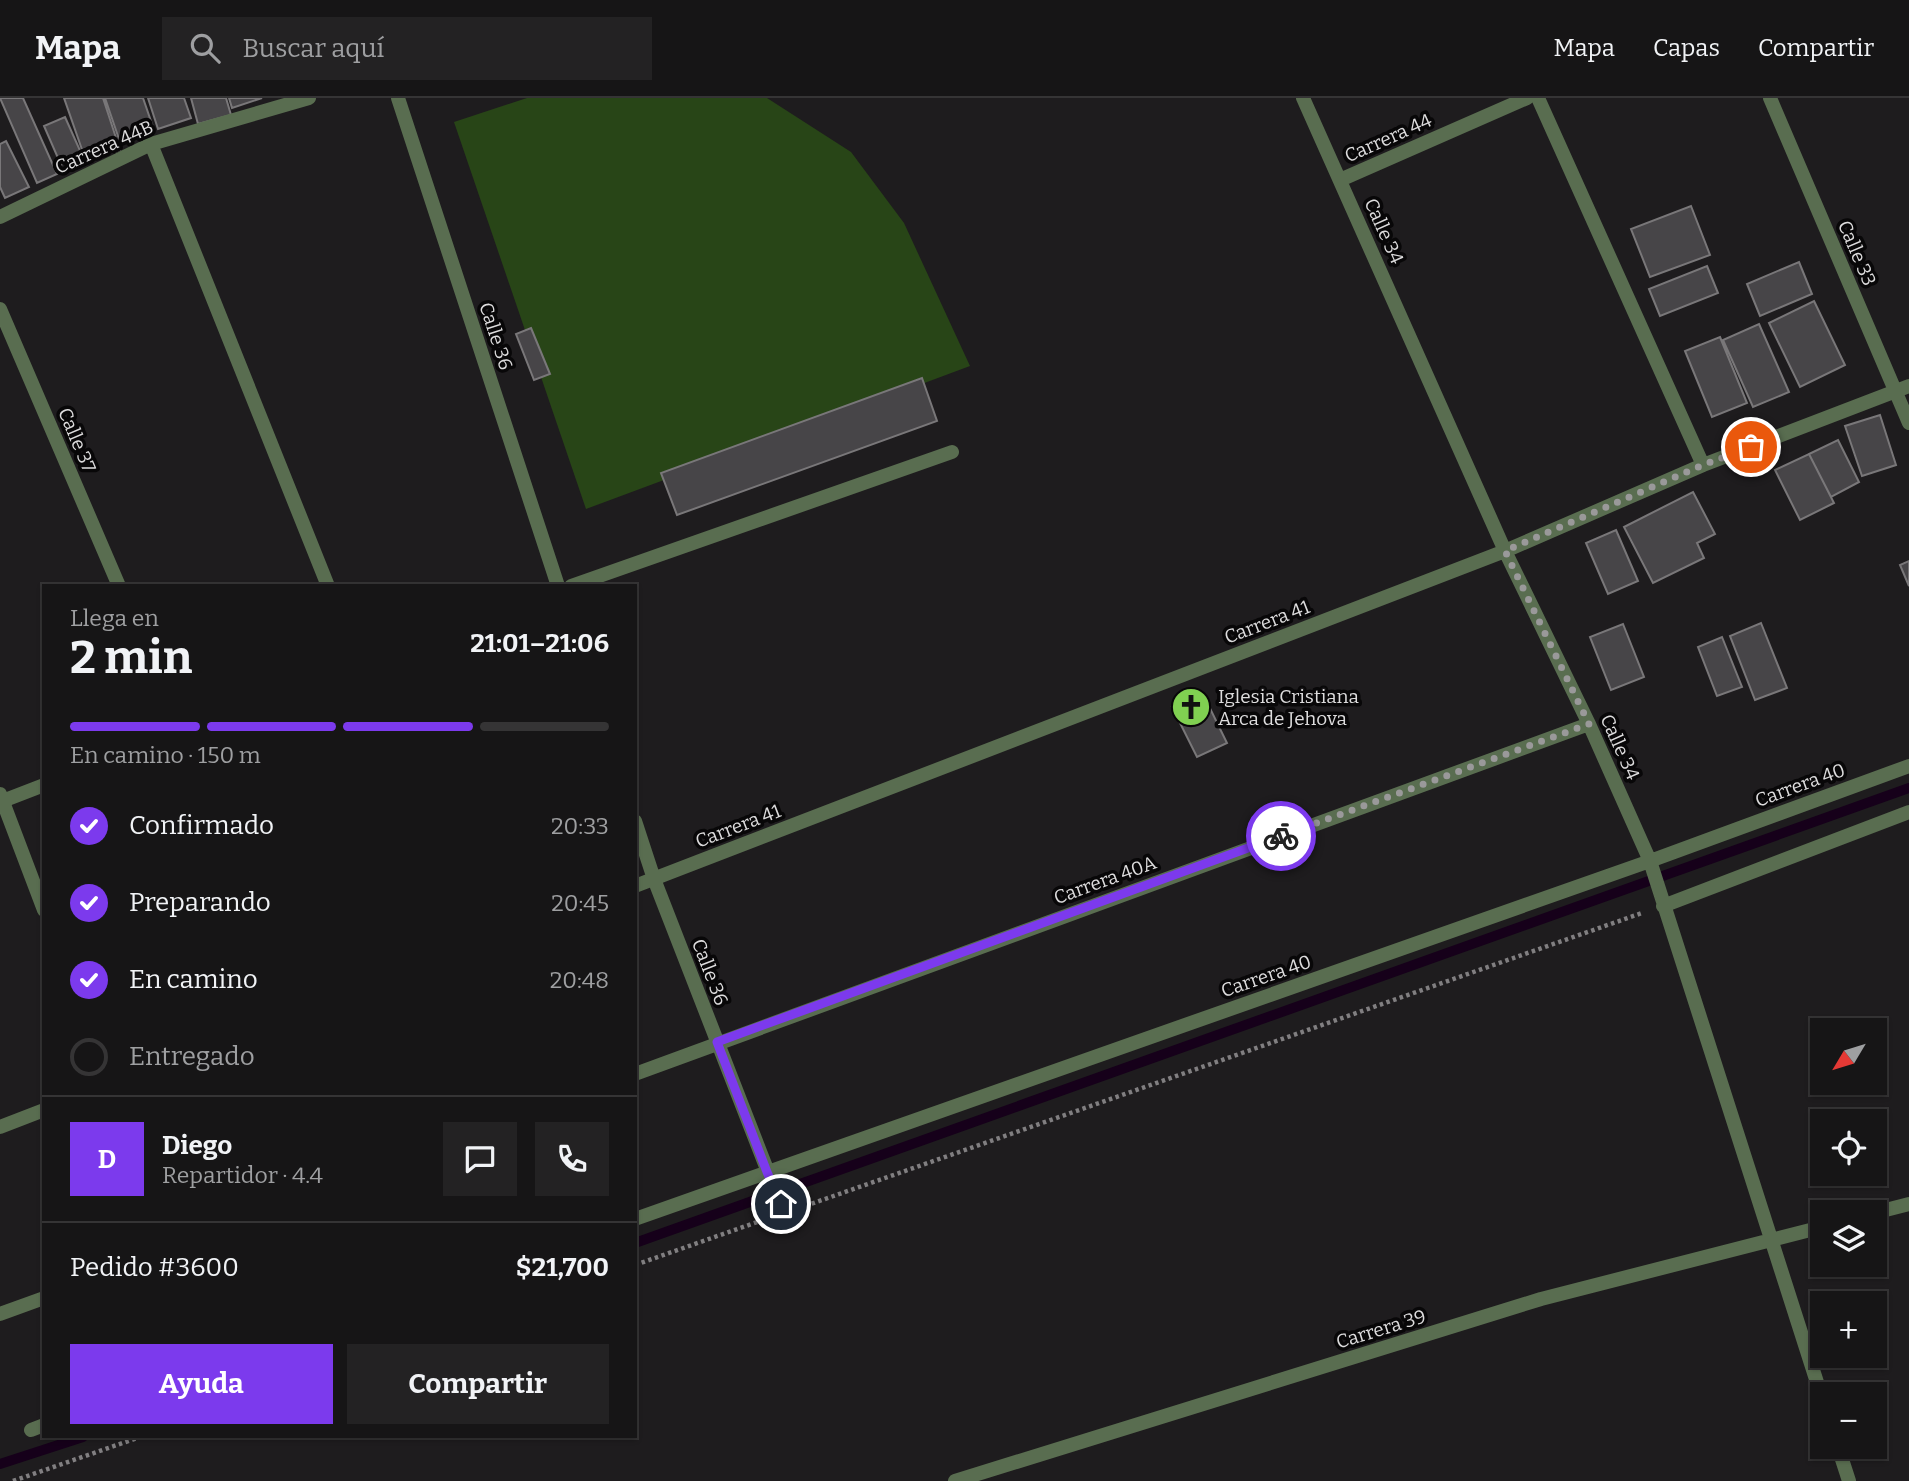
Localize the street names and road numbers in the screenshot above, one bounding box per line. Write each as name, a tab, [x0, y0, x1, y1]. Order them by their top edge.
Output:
street label: Carrera 44	[1341, 109, 1435, 167]
street label: Carrera 44B	[51, 115, 157, 179]
street label: Calle 34	[1359, 195, 1409, 267]
street label: Calle 33	[1833, 217, 1881, 289]
street label: Calle 36	[474, 299, 518, 373]
street label: Calle 37	[53, 404, 101, 476]
street label: Carrera 41	[1221, 595, 1313, 649]
street label: Calle 34	[1595, 711, 1645, 783]
street label: Carrera 40	[1752, 758, 1848, 812]
street label: Carrera 41	[692, 799, 784, 853]
street label: Carrera 40A	[1051, 851, 1160, 909]
street label: Calle 36	[687, 935, 733, 1009]
street label: Carrera 40	[1218, 950, 1314, 1002]
street label: Carrera 39	[1333, 1304, 1429, 1354]

